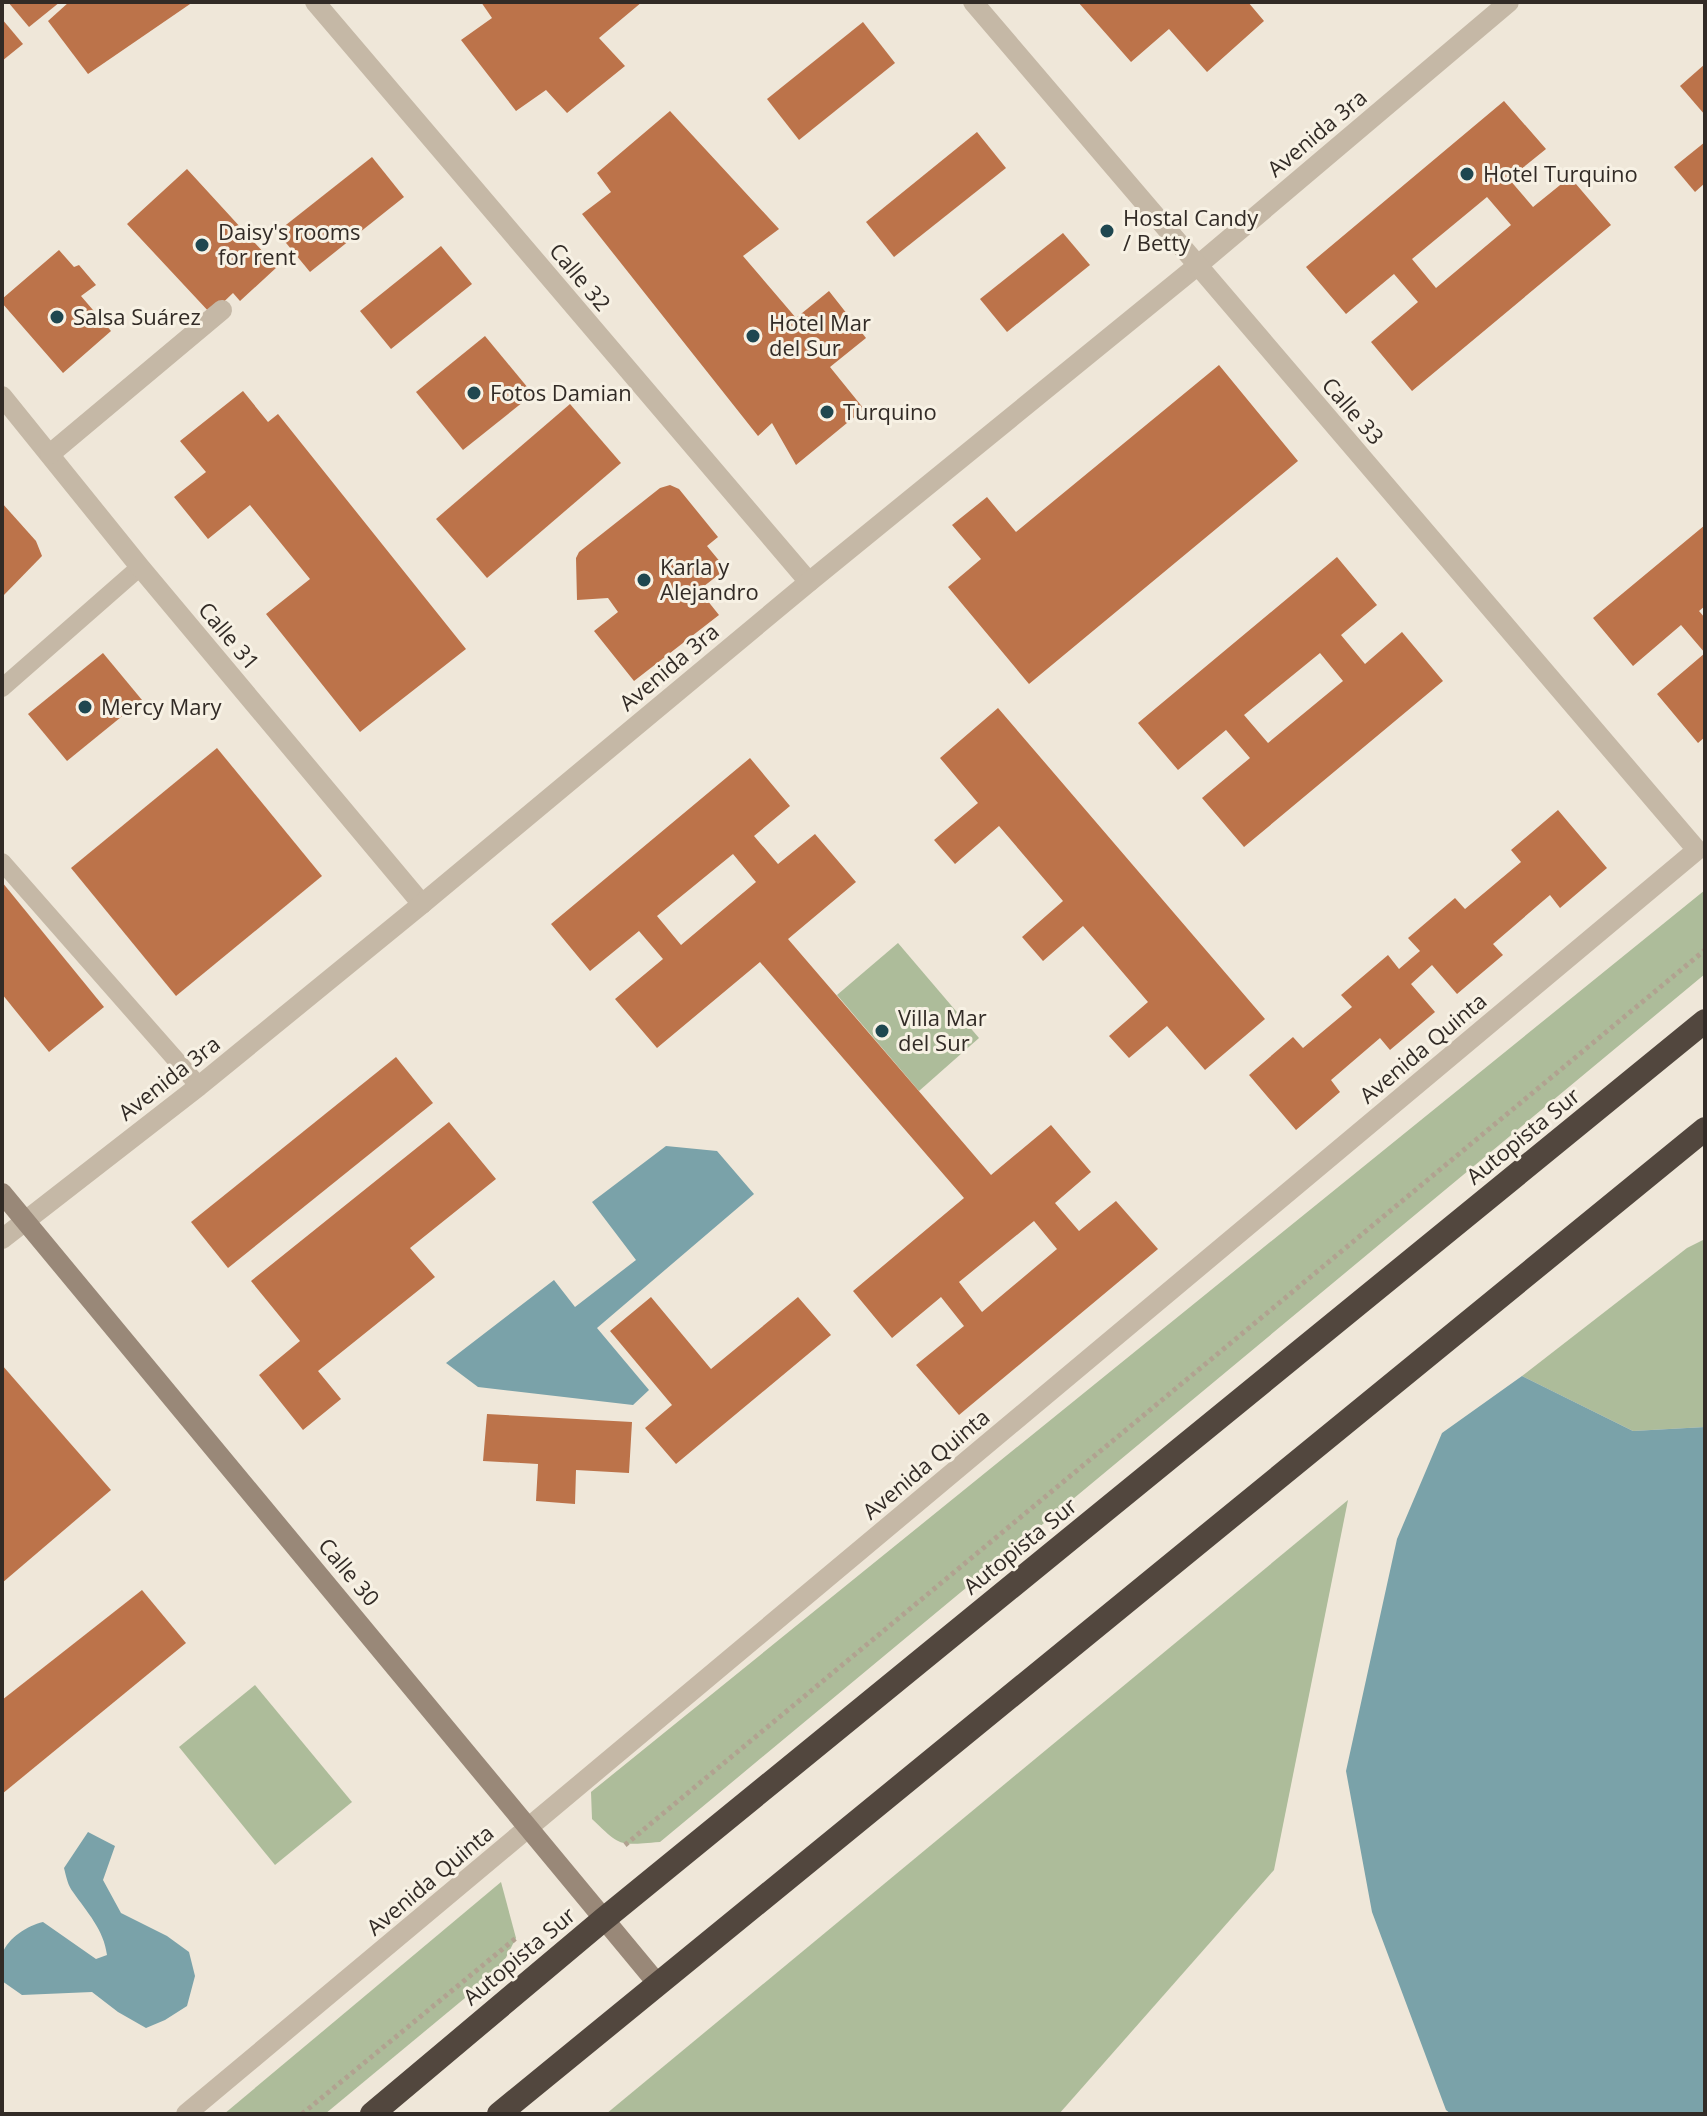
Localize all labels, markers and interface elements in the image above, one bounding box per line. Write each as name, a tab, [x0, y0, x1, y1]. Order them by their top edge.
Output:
street label: Avenida 3ra	[1260, 82, 1373, 183]
place label: Hotel Turquino	[1483, 158, 1638, 188]
marker: Hotel Turquino	[1458, 165, 1476, 183]
place label: Hostal Candy / Betty	[1123, 202, 1259, 257]
place label: Daisy's rooms for rent	[218, 216, 361, 271]
marker: Hostal Candy / Betty	[1098, 222, 1116, 240]
marker: Daisy's rooms for rent	[193, 236, 211, 254]
street label: Calle 32	[543, 236, 618, 317]
place label: Salsa Suárez	[73, 301, 201, 331]
place label: Hotel Mar del Sur	[769, 307, 871, 362]
marker: Salsa Suárez	[48, 308, 66, 326]
marker: Hotel Mar del Sur	[744, 327, 762, 345]
street label: Calle 33	[1316, 370, 1391, 451]
place label: Fotos Damian	[490, 377, 632, 407]
marker: Fotos Damian	[465, 384, 483, 402]
place label: Turquino	[843, 396, 937, 426]
marker: Turquino	[818, 403, 836, 421]
place label: Karla y Alejandro	[660, 551, 759, 606]
marker: Karla y Alejandro	[635, 571, 653, 589]
street label: Calle 31	[192, 595, 267, 676]
street label: Avenida 3ra	[612, 616, 725, 717]
place label: Mercy Mary	[101, 691, 222, 721]
marker: Mercy Mary	[76, 698, 94, 716]
street label: Avenida Quinta	[1352, 985, 1492, 1109]
place label: Villa Mar del Sur	[898, 1002, 987, 1057]
marker: Villa Mar del Sur	[873, 1022, 891, 1040]
street label: Avenida 3ra	[111, 1028, 225, 1126]
street label: Autopista Sur	[1459, 1080, 1586, 1190]
street label: Avenida Quinta	[855, 1401, 995, 1525]
street label: Autopista Sur	[956, 1490, 1083, 1600]
street label: Calle 30	[312, 1531, 387, 1612]
street label: Avenida Quinta	[359, 1817, 499, 1941]
street label: Autopista Sur	[456, 1899, 581, 2011]

